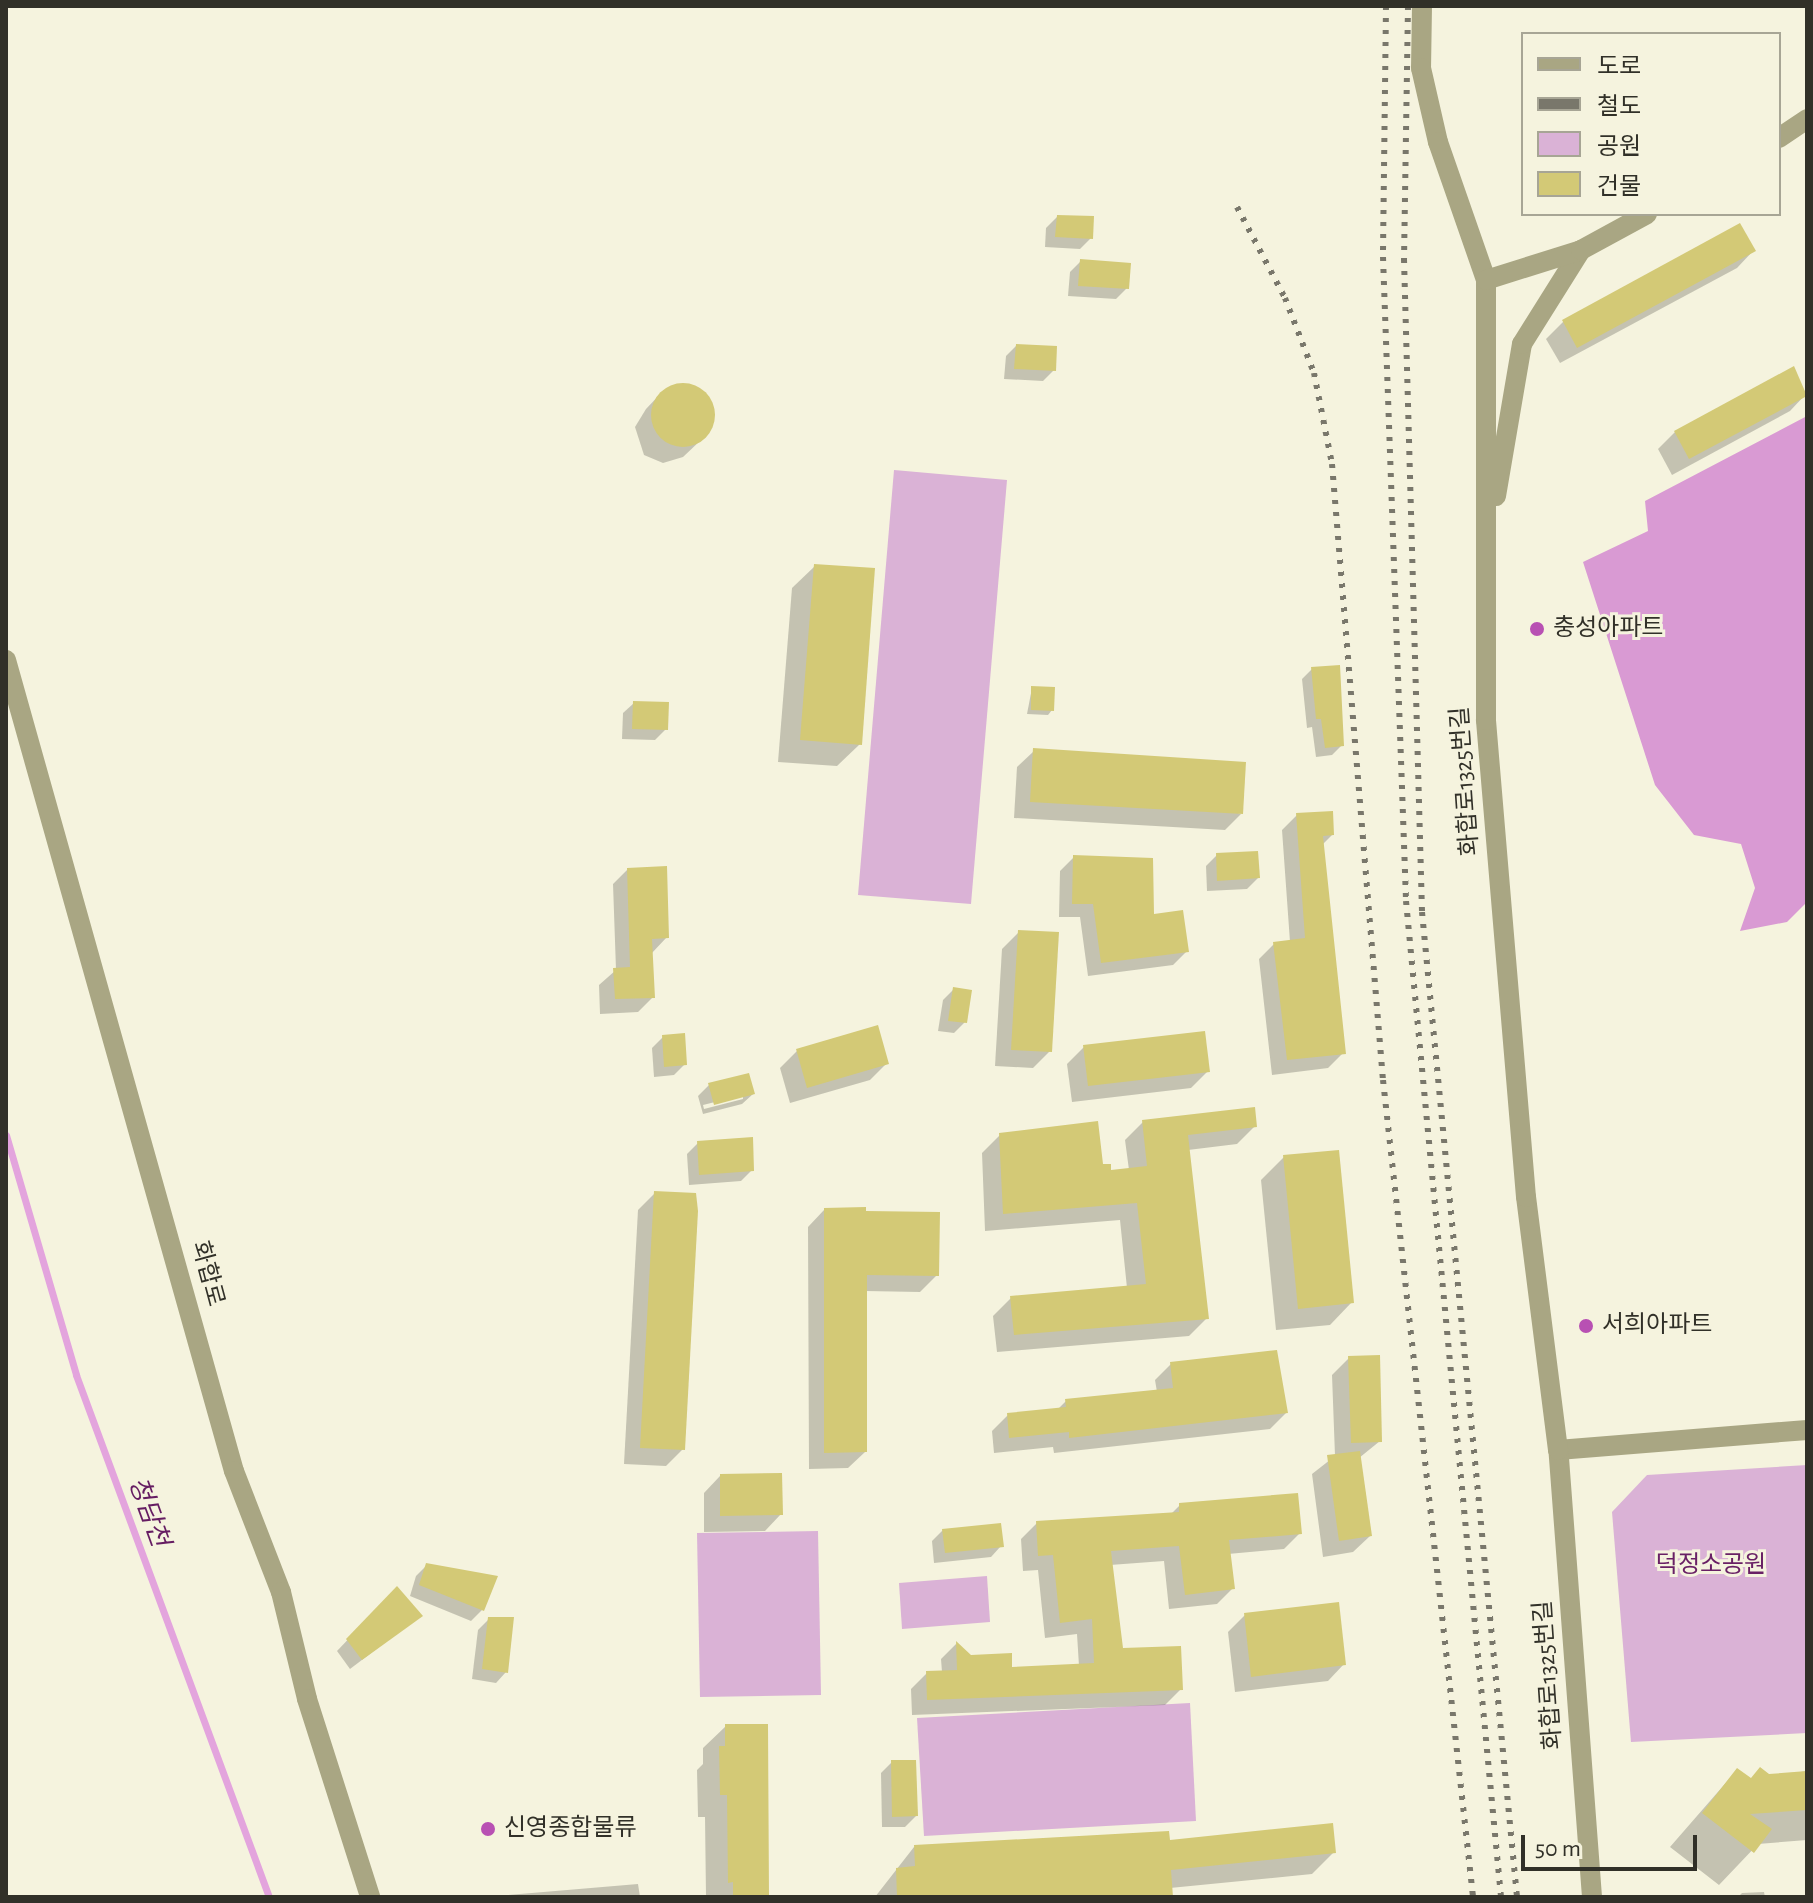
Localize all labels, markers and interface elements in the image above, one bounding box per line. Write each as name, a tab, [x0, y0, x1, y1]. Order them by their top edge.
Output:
legend	[1521, 32, 1781, 216]
text: 도로	[1597, 55, 1641, 79]
text: 철도	[1597, 95, 1641, 119]
text: 공원	[1597, 135, 1641, 159]
text: 건물	[1597, 175, 1641, 199]
place label: 충성아파트	[1553, 615, 1663, 643]
marker: 충성아파트	[1528, 620, 1546, 638]
street label: 화합로1325번길	[1446, 705, 1486, 857]
street label: 화합로	[185, 1238, 229, 1310]
place label: 서희아파트	[1602, 1312, 1712, 1340]
marker: 서희아파트	[1577, 1317, 1595, 1335]
water label: 청담천	[121, 1473, 175, 1551]
park label: 덕정소공원	[1656, 1552, 1766, 1580]
street label: 화합로1325번길	[1529, 1599, 1569, 1751]
place label: 신영종합물류	[504, 1815, 636, 1843]
scale bar	[1525, 1819, 1701, 1869]
marker: 신영종합물류	[479, 1820, 497, 1838]
text: 50 m	[1535, 1837, 1581, 1861]

